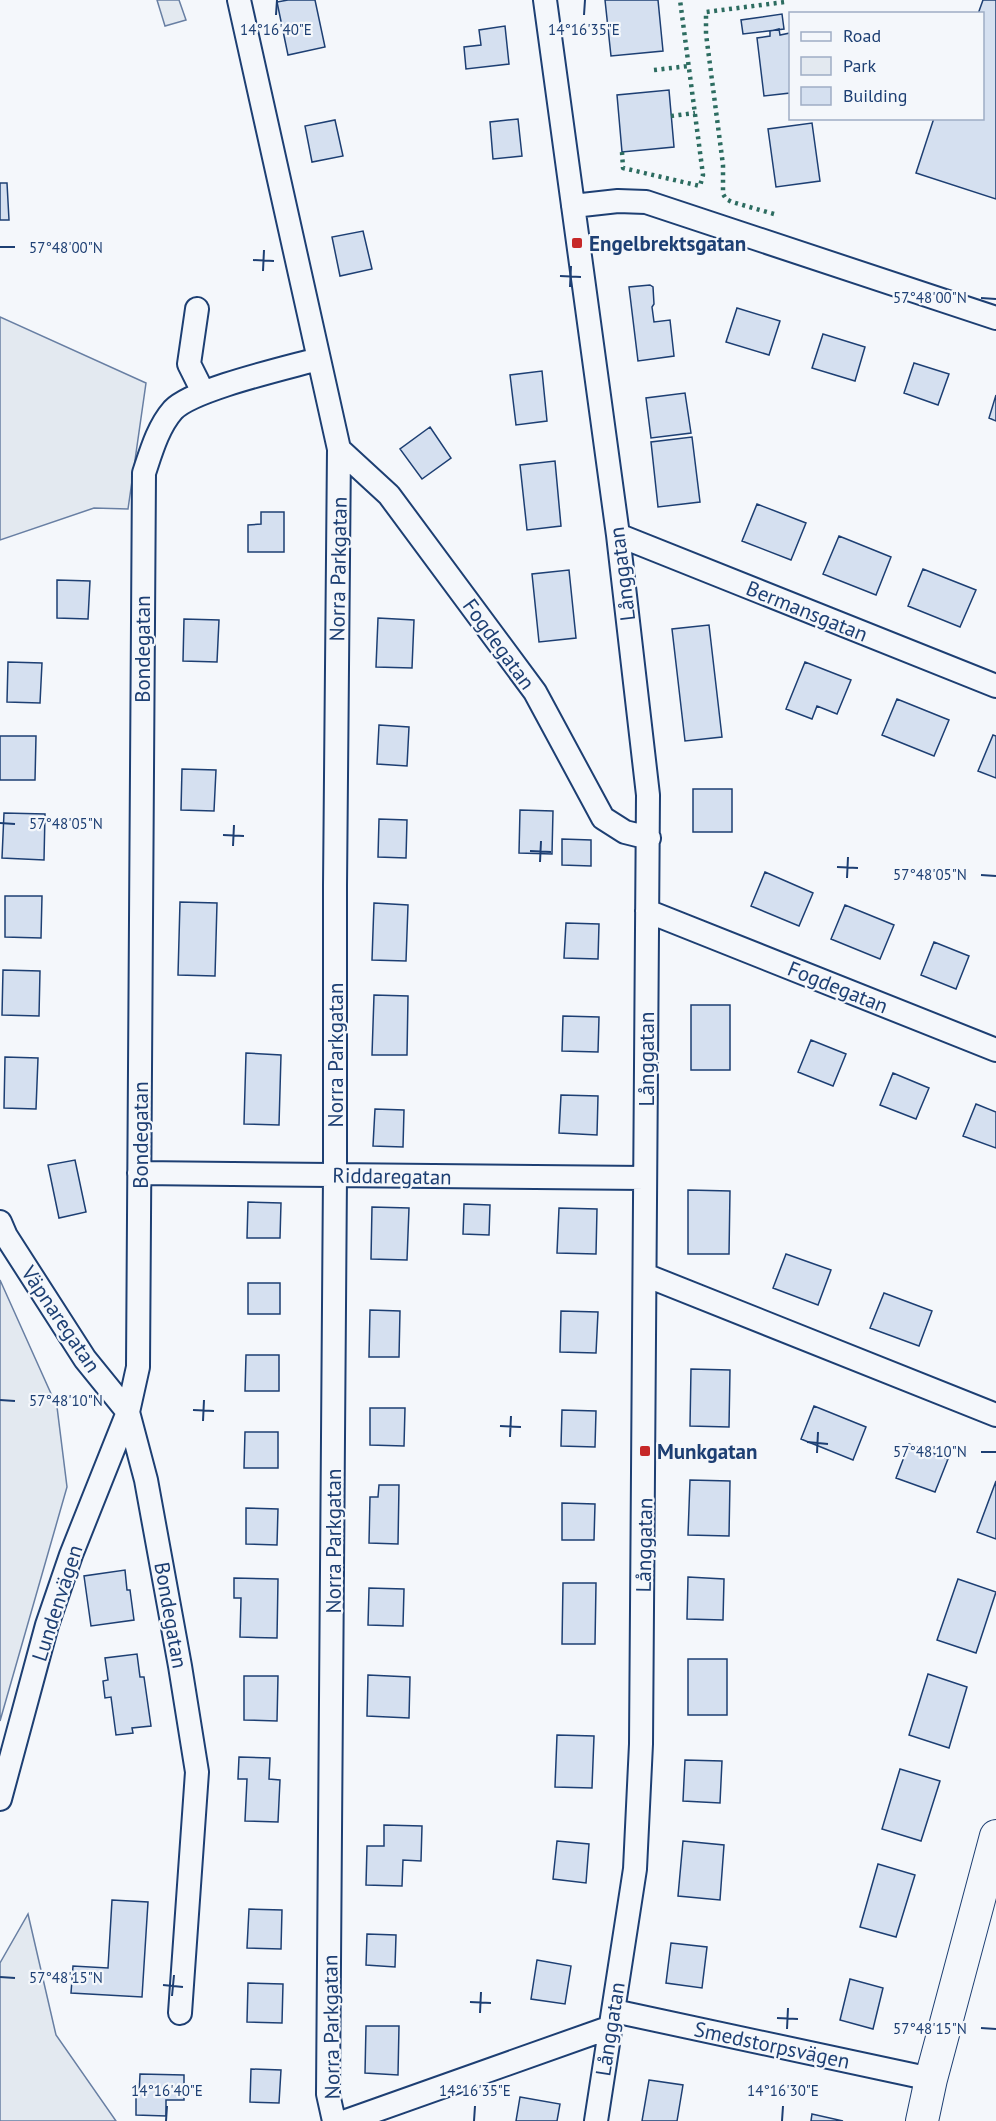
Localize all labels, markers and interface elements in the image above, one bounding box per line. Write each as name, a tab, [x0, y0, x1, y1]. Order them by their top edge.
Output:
legend	[789, 12, 984, 120]
text: 14°16'40"E	[240, 20, 312, 39]
text: 14°16'35"E	[548, 20, 620, 39]
text: Road	[843, 24, 881, 47]
text: Park	[843, 54, 876, 77]
text: Building	[843, 84, 907, 107]
place label: Engelbrektsgatan	[589, 230, 746, 257]
marker: Engelbrektsgatan	[570, 236, 584, 250]
text: 57°48'00"N	[29, 238, 103, 257]
text: 57°48'00"N	[893, 288, 967, 307]
street label: Norra Parkgatan	[323, 496, 353, 642]
street label: Långgatan	[603, 525, 641, 623]
street label: Bermansgatan	[742, 574, 872, 648]
street label: Fogdegatan	[457, 593, 541, 695]
street label: Bondegatan	[129, 595, 156, 703]
text: 57°48'05"N	[29, 814, 103, 833]
text: 57°48'05"N	[893, 865, 967, 884]
street label: Fogdegatan	[784, 955, 892, 1019]
street label: Norra Parkgatan	[322, 983, 349, 1127]
street label: Långgatan	[633, 1012, 660, 1106]
street label: Bondegatan	[127, 1081, 154, 1189]
street label: Riddaregatan	[332, 1161, 452, 1191]
street label: Väpnaregatan	[15, 1260, 107, 1378]
text: 57°48'10"N	[29, 1391, 103, 1410]
place label: Munkgatan	[657, 1438, 757, 1465]
text: 57°48'10"N	[893, 1442, 967, 1461]
marker: Munkgatan	[638, 1444, 652, 1458]
street label: Norra Parkgatan	[320, 1469, 347, 1613]
street label: Långgatan	[630, 1497, 658, 1593]
street label: Lundenvägen	[26, 1541, 88, 1665]
street label: Bondegatan	[148, 1560, 194, 1670]
street label: Norra Parkgatan	[316, 1954, 346, 2100]
text: 57°48'15"N	[29, 1968, 103, 1987]
street label: Långgatan	[589, 1980, 631, 2078]
street label: Smedstorpsvägen	[692, 2015, 852, 2075]
text: 57°48'15"N	[893, 2019, 967, 2038]
text: 14°16'40"E	[131, 2081, 203, 2100]
text: 14°16'35"E	[439, 2081, 511, 2100]
text: 14°16'30"E	[747, 2081, 819, 2100]

